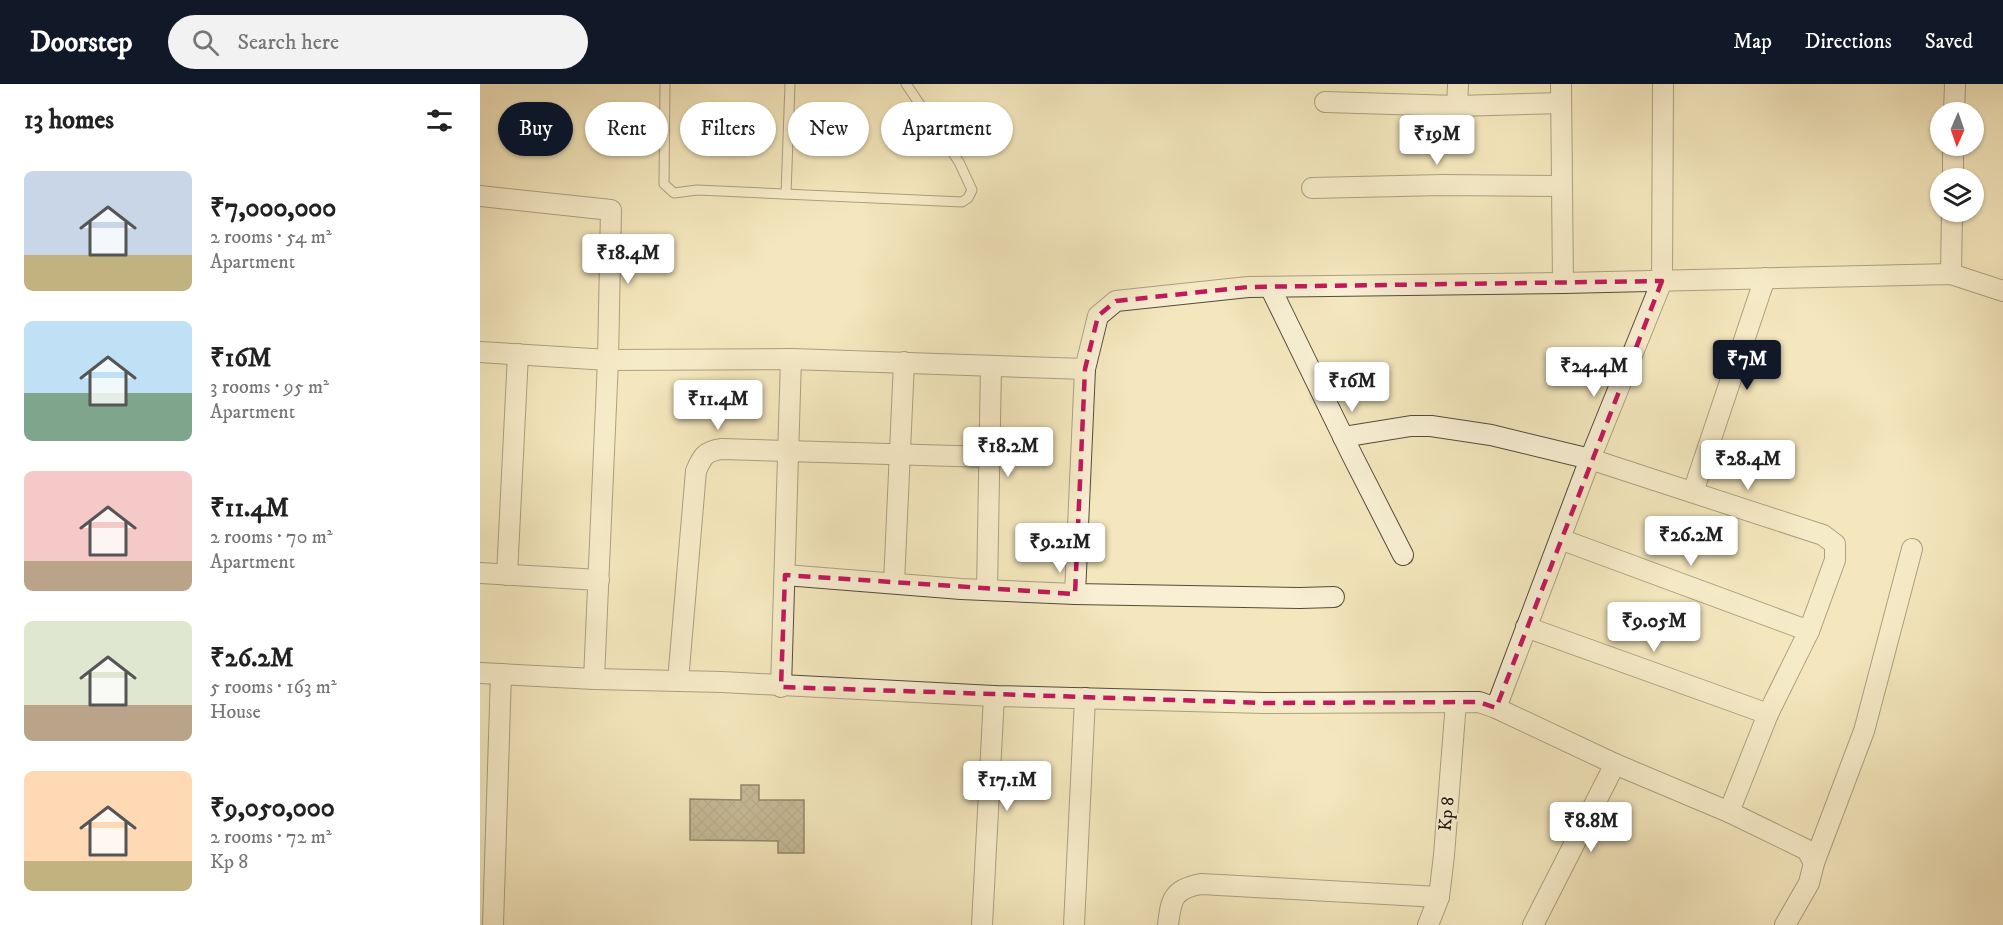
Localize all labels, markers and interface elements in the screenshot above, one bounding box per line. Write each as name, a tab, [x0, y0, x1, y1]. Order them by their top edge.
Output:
search box	[168, 15, 588, 69]
text: Doorstep	[30, 25, 132, 60]
icon: search	[189, 26, 222, 59]
text: Search here	[237, 29, 339, 56]
text: Map	[1733, 29, 1772, 55]
text: Directions	[1805, 29, 1892, 55]
text: Saved	[1925, 29, 1973, 55]
chip: Buy	[498, 102, 573, 156]
chip: Rent	[585, 102, 668, 156]
chip: Filters	[680, 102, 776, 156]
chip: New	[788, 102, 869, 156]
chip: Apartment	[881, 102, 1013, 156]
north arrow	[1930, 102, 1984, 156]
map controls	[1930, 102, 1984, 222]
text: 13 homes	[24, 104, 114, 137]
icon: filters	[423, 104, 456, 137]
pin: ₹19M	[1401, 115, 1473, 166]
text: ₹19M	[1414, 122, 1461, 147]
button: layers	[1930, 168, 1984, 222]
text: ₹7,000,000	[210, 192, 336, 225]
icon: home	[72, 195, 144, 267]
text: 2 rooms · 54 m²	[210, 225, 332, 250]
pin: ₹18.4M	[579, 234, 677, 285]
text: ₹18.4M	[596, 241, 660, 266]
text: Apartment	[210, 250, 295, 275]
pin: ₹7M	[1718, 340, 1776, 391]
text: ₹16M	[210, 342, 272, 375]
icon: home	[72, 345, 144, 417]
pin: ₹24.4M	[1545, 347, 1643, 398]
text: ₹7M	[1727, 347, 1767, 372]
text: ₹24.4M	[1560, 354, 1628, 379]
pin: ₹16M	[1316, 362, 1388, 413]
text: ₹16M	[1328, 369, 1376, 394]
text: 3 rooms · 95 m²	[210, 375, 329, 400]
pin: ₹11.4M	[669, 380, 767, 431]
text: ₹11.4M	[688, 387, 748, 412]
text: Apartment	[210, 400, 295, 425]
pin: ₹18.2M	[959, 427, 1057, 478]
text: ₹18.2M	[977, 434, 1039, 459]
pin: ₹28.4M	[1699, 440, 1797, 491]
text: ₹28.4M	[1715, 447, 1781, 472]
text: ₹11.4M	[210, 492, 289, 525]
icon: home	[72, 495, 144, 567]
pin: ₹26.2M	[1642, 516, 1740, 567]
pin: ₹9.21M	[1011, 523, 1109, 574]
text: ₹26.2M	[1659, 523, 1723, 548]
text: 2 rooms · 70 m²	[210, 525, 333, 550]
text: ₹9.21M	[1029, 530, 1091, 555]
text: Apartment	[210, 550, 295, 575]
pin: ₹9.05M	[1605, 602, 1703, 653]
text: ₹9.05M	[1621, 609, 1687, 634]
text: ₹26.2M	[210, 642, 294, 675]
icon: home	[72, 645, 144, 717]
text: 5 rooms · 163 m²	[210, 675, 337, 700]
text: House	[210, 700, 261, 725]
pin: ₹17.1M	[958, 761, 1056, 812]
text: ₹17.1M	[977, 768, 1037, 793]
text: ₹9,050,000	[210, 792, 335, 825]
icon: home	[72, 795, 144, 867]
street label: Kp 8	[1435, 796, 1459, 832]
pin: ₹8.8M	[1549, 802, 1633, 853]
text: ₹8.8M	[1564, 809, 1618, 834]
text: 2 rooms · 72 m²	[210, 825, 332, 850]
text: Kp 8	[210, 850, 248, 875]

